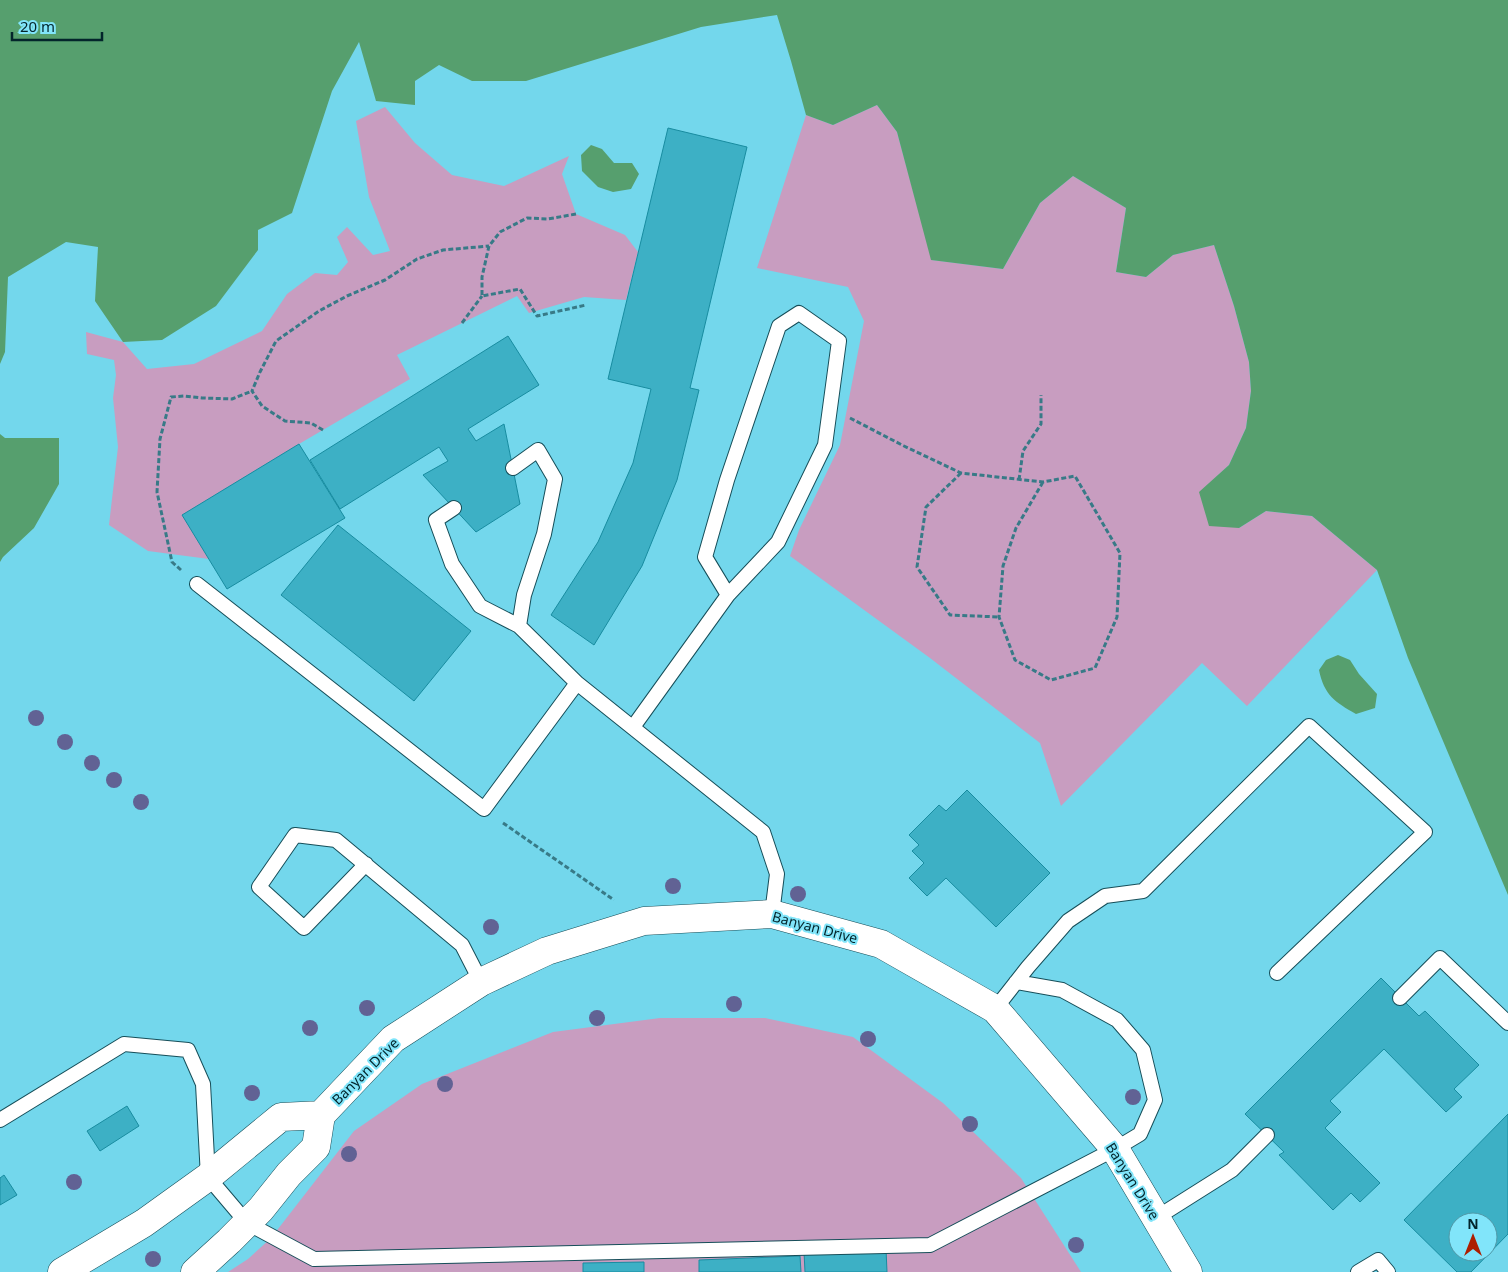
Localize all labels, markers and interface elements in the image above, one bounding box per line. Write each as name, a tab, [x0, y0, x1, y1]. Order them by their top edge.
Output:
scale bar	[12, 10, 102, 42]
text: 20 m	[20, 16, 55, 36]
street label: Banyan Drive	[770, 906, 860, 948]
street label: Banyan Drive	[327, 1033, 403, 1109]
street label: Banyan Drive	[1102, 1139, 1164, 1223]
north arrow	[1448, 1212, 1498, 1262]
text: N	[1467, 1214, 1479, 1233]

